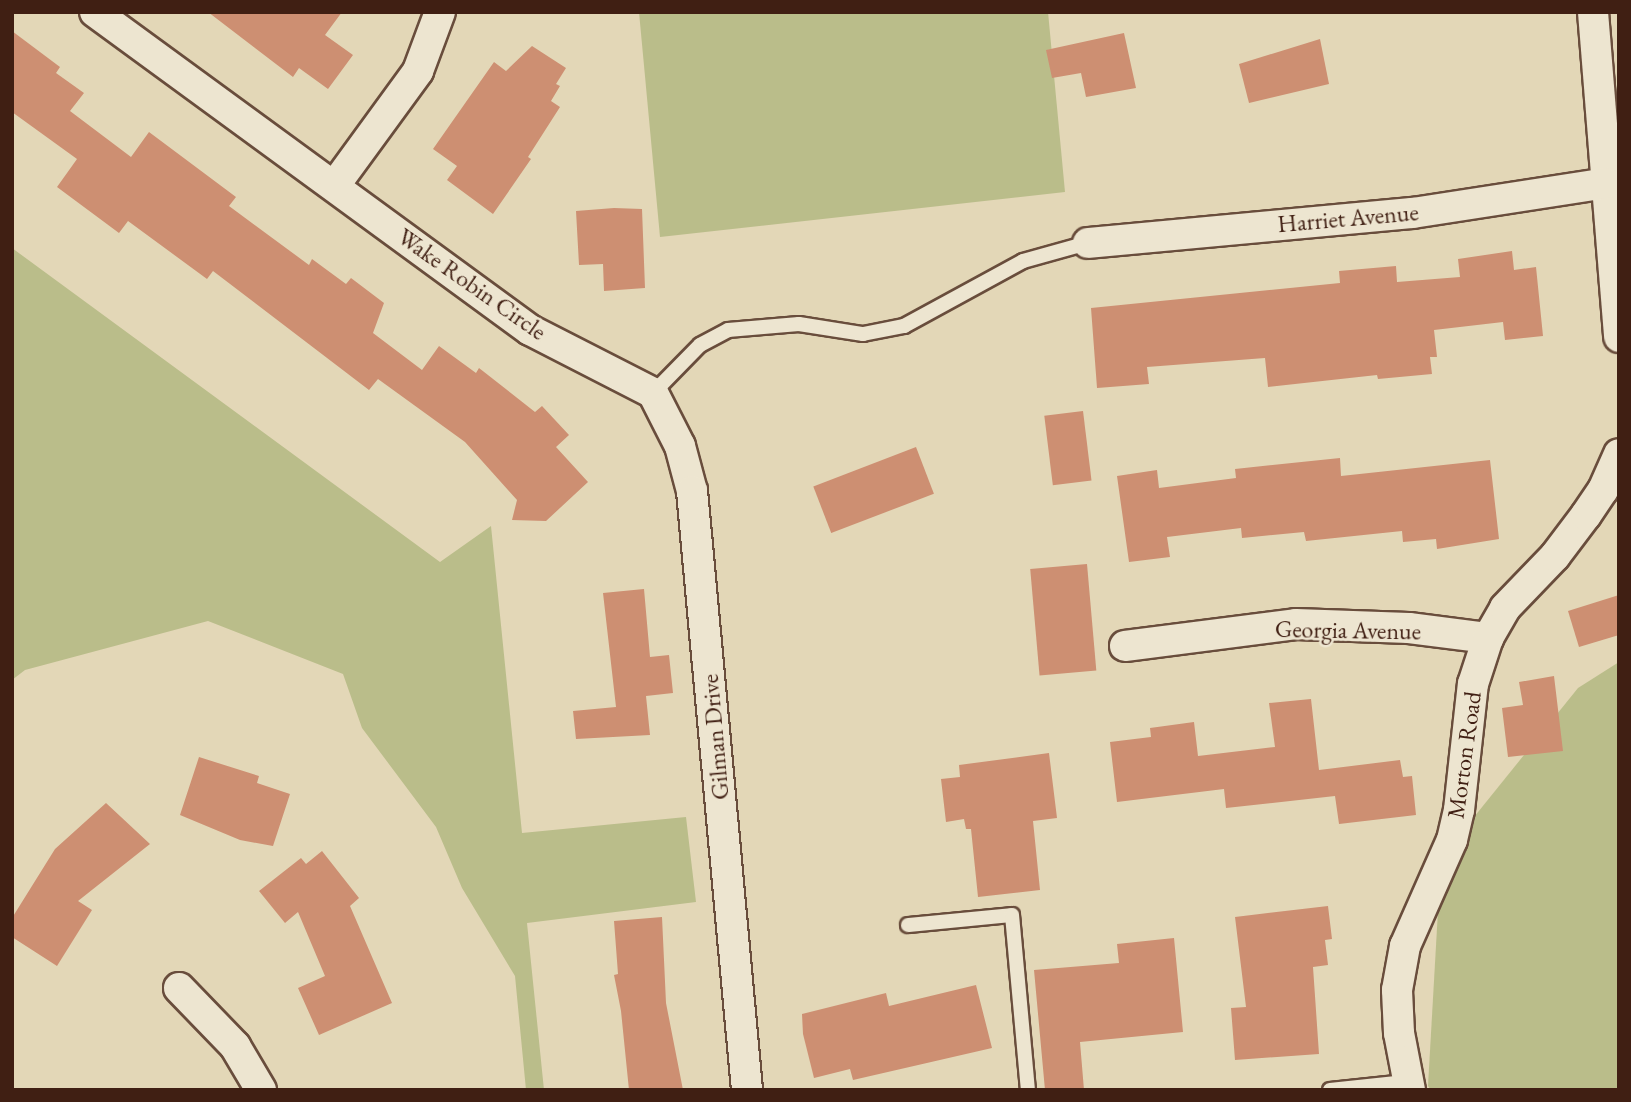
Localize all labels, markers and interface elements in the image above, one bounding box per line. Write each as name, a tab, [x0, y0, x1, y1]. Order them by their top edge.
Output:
street label: Harriet Avenue	[1276, 197, 1420, 239]
street label: Wake Robin Circle	[392, 222, 552, 346]
street label: Georgia Avenue	[1275, 614, 1421, 646]
street label: Gilman Drive	[695, 673, 735, 801]
street label: Morton Road	[1441, 690, 1487, 820]

